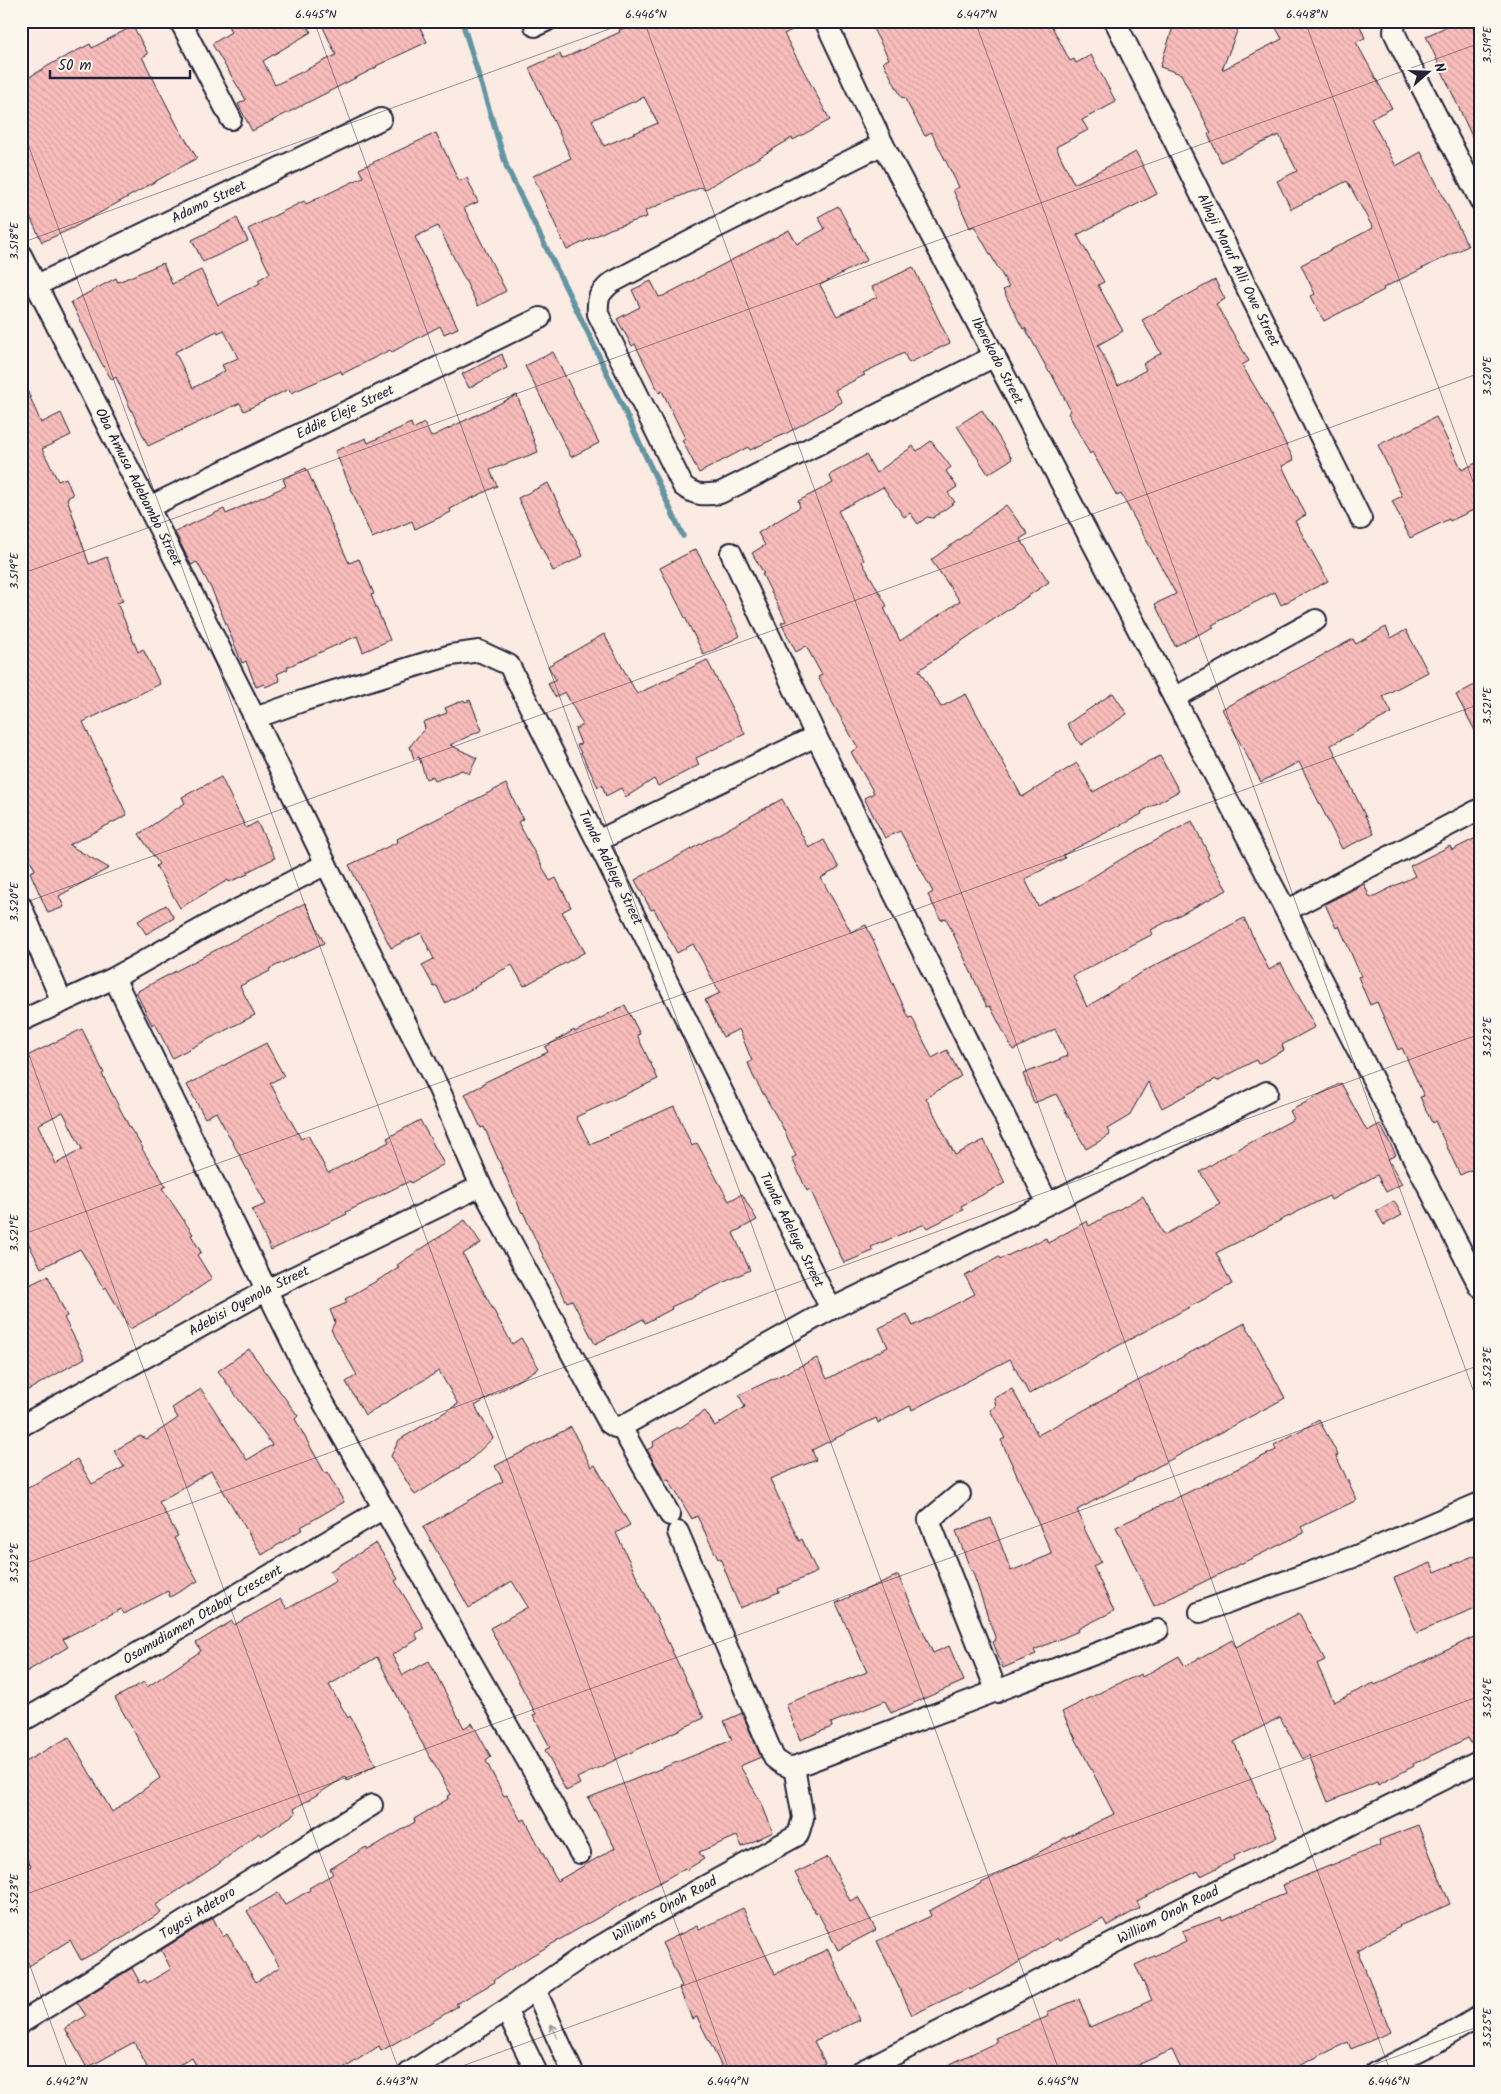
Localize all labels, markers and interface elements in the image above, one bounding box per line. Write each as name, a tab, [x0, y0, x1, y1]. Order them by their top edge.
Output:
text: 6.445°N	[295, 5, 337, 24]
text: 6.446°N	[625, 5, 667, 24]
text: 6.447°N	[957, 5, 997, 24]
text: 6.448°N	[1286, 5, 1328, 24]
text: 3.519°E	[1478, 26, 1497, 63]
scale bar	[50, 48, 190, 80]
north arrow	[1404, 48, 1454, 98]
text: 50 m	[58, 54, 92, 78]
text: N	[1427, 60, 1451, 76]
street label: Adamo Street	[168, 174, 251, 229]
street label: Alhaji Maruf Alli Owe Street	[1191, 190, 1286, 351]
text: 3.518°E	[5, 221, 24, 260]
street label: Iberekodo Street	[965, 313, 1029, 409]
text: 3.520°E	[1478, 355, 1497, 396]
street label: Eddie Eleje Street	[293, 379, 399, 445]
street label: Oba Amusa Adebambo Street	[89, 404, 188, 570]
text: 3.519°E	[5, 552, 24, 589]
text: 3.521°E	[1478, 686, 1497, 725]
street label: Tunde Adeleye Street	[572, 806, 649, 930]
text: 3.520°E	[5, 881, 24, 922]
text: 3.522°E	[1478, 1015, 1497, 1058]
street label: Tunde Adeleye Street	[753, 1169, 830, 1292]
text: 3.521°E	[5, 1213, 24, 1252]
street label: Adebisi Oyenola Street	[185, 1260, 314, 1342]
text: 3.523°E	[1478, 1345, 1497, 1388]
text: 3.522°E	[5, 1541, 24, 1584]
street label: Osamudiamen Otabor Crescent	[119, 1559, 287, 1670]
text: 3.524°E	[1478, 1677, 1497, 1718]
street label: Williams Onoh Road	[608, 1870, 722, 1947]
text: 3.523°E	[5, 1872, 24, 1915]
street label: William Onoh Road	[1113, 1880, 1224, 1950]
street label: Toyosi Adetoro	[155, 1881, 240, 1945]
text: 3.525°E	[1478, 2007, 1497, 2048]
one-way arrow	[549, 2024, 559, 2039]
text: 6.442°N	[46, 2072, 88, 2091]
text: 6.443°N	[376, 2072, 418, 2091]
text: 6.444°N	[707, 2072, 749, 2091]
text: 6.445°N	[1037, 2072, 1079, 2091]
text: 6.446°N	[1368, 2072, 1410, 2091]

